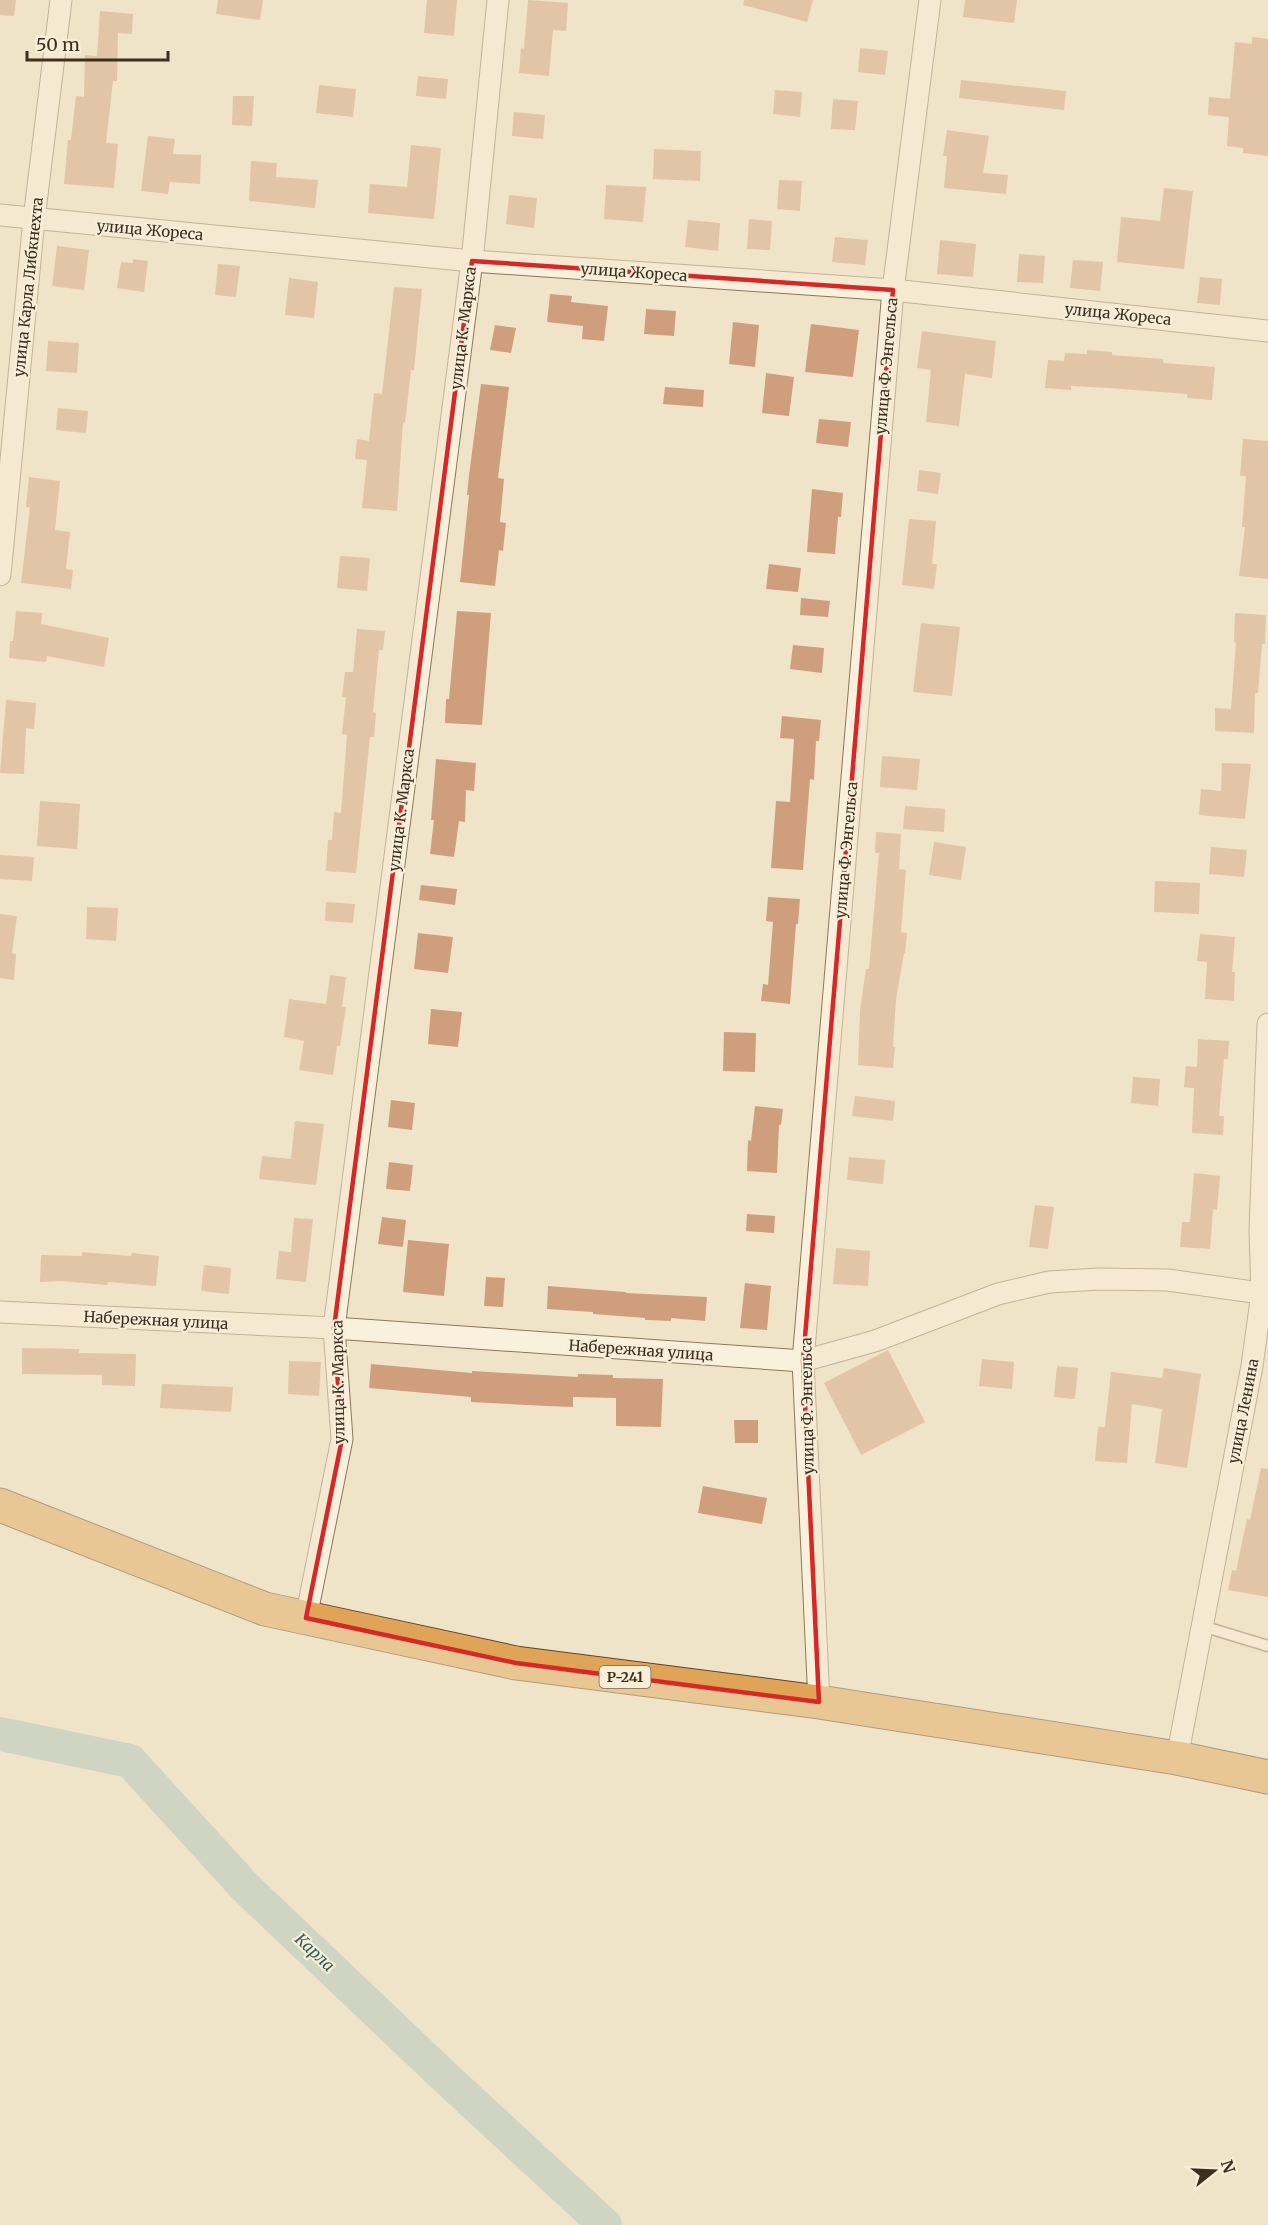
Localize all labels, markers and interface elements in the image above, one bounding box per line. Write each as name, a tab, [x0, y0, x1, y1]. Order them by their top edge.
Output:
scale bar	[27, 24, 168, 62]
text: 50 m	[36, 33, 80, 56]
street label: улица Карла Либкнехта	[9, 196, 47, 378]
street label: улица Жореса	[96, 216, 204, 244]
street label: улица Жореса	[580, 259, 688, 285]
street label: улица К. Маркса	[446, 265, 480, 391]
street label: улица Ф. Энгельса	[871, 297, 901, 435]
street label: улица Жореса	[1064, 299, 1172, 329]
street label: улица К. Маркса	[384, 747, 418, 873]
street label: улица Ф. Энгельса	[831, 781, 861, 919]
street label: Набережная улица	[83, 1307, 229, 1333]
street label: улица К. Маркса	[327, 1320, 349, 1444]
street label: Набережная улица	[568, 1335, 714, 1365]
street label: улица Ф. Энгельса	[796, 1337, 818, 1475]
street label: улица Ленина	[1223, 1357, 1263, 1465]
road number: Р-241	[600, 1666, 650, 1688]
water label: Карла	[291, 1929, 339, 1975]
north arrow	[1184, 2141, 1244, 2201]
text: N	[1217, 2157, 1240, 2176]

